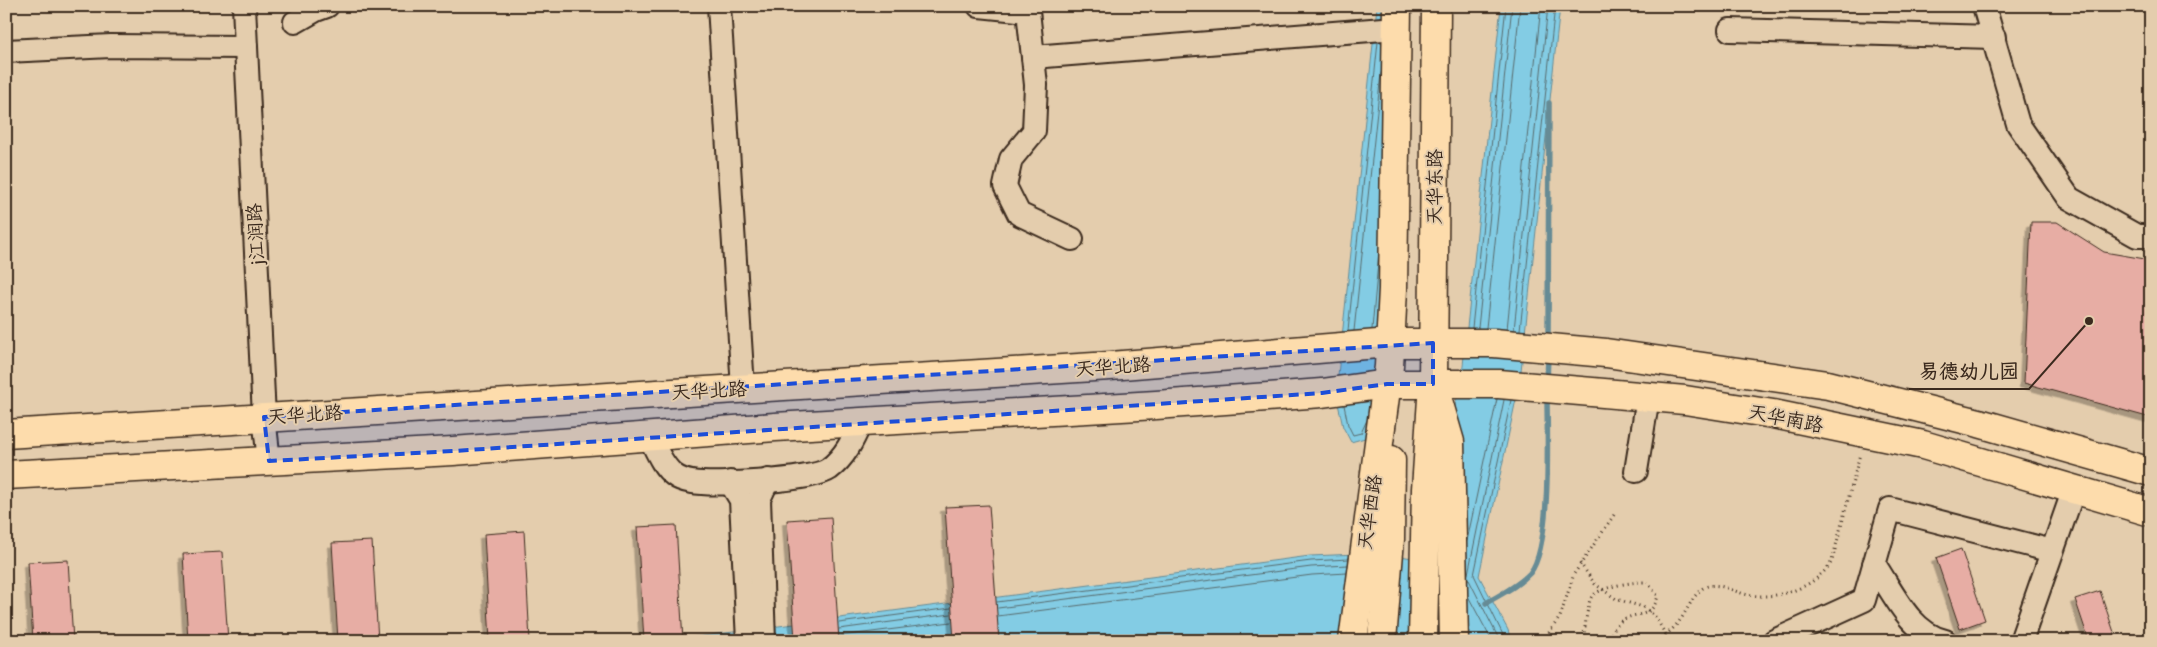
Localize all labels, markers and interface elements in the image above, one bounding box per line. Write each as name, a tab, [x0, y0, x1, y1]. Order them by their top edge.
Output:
street label: 天华东路	[1423, 149, 1446, 225]
street label: j江润路	[242, 203, 269, 266]
street label: 天华北路	[1074, 352, 1152, 381]
callout: 易德幼儿园	[1909, 354, 2029, 389]
text: 易德幼儿园	[1919, 359, 2019, 383]
street label: 天华北路	[670, 377, 748, 404]
street label: 天华北路	[266, 400, 344, 429]
street label: 天华南路	[1746, 400, 1825, 437]
street label: 天华西路	[1353, 473, 1386, 551]

